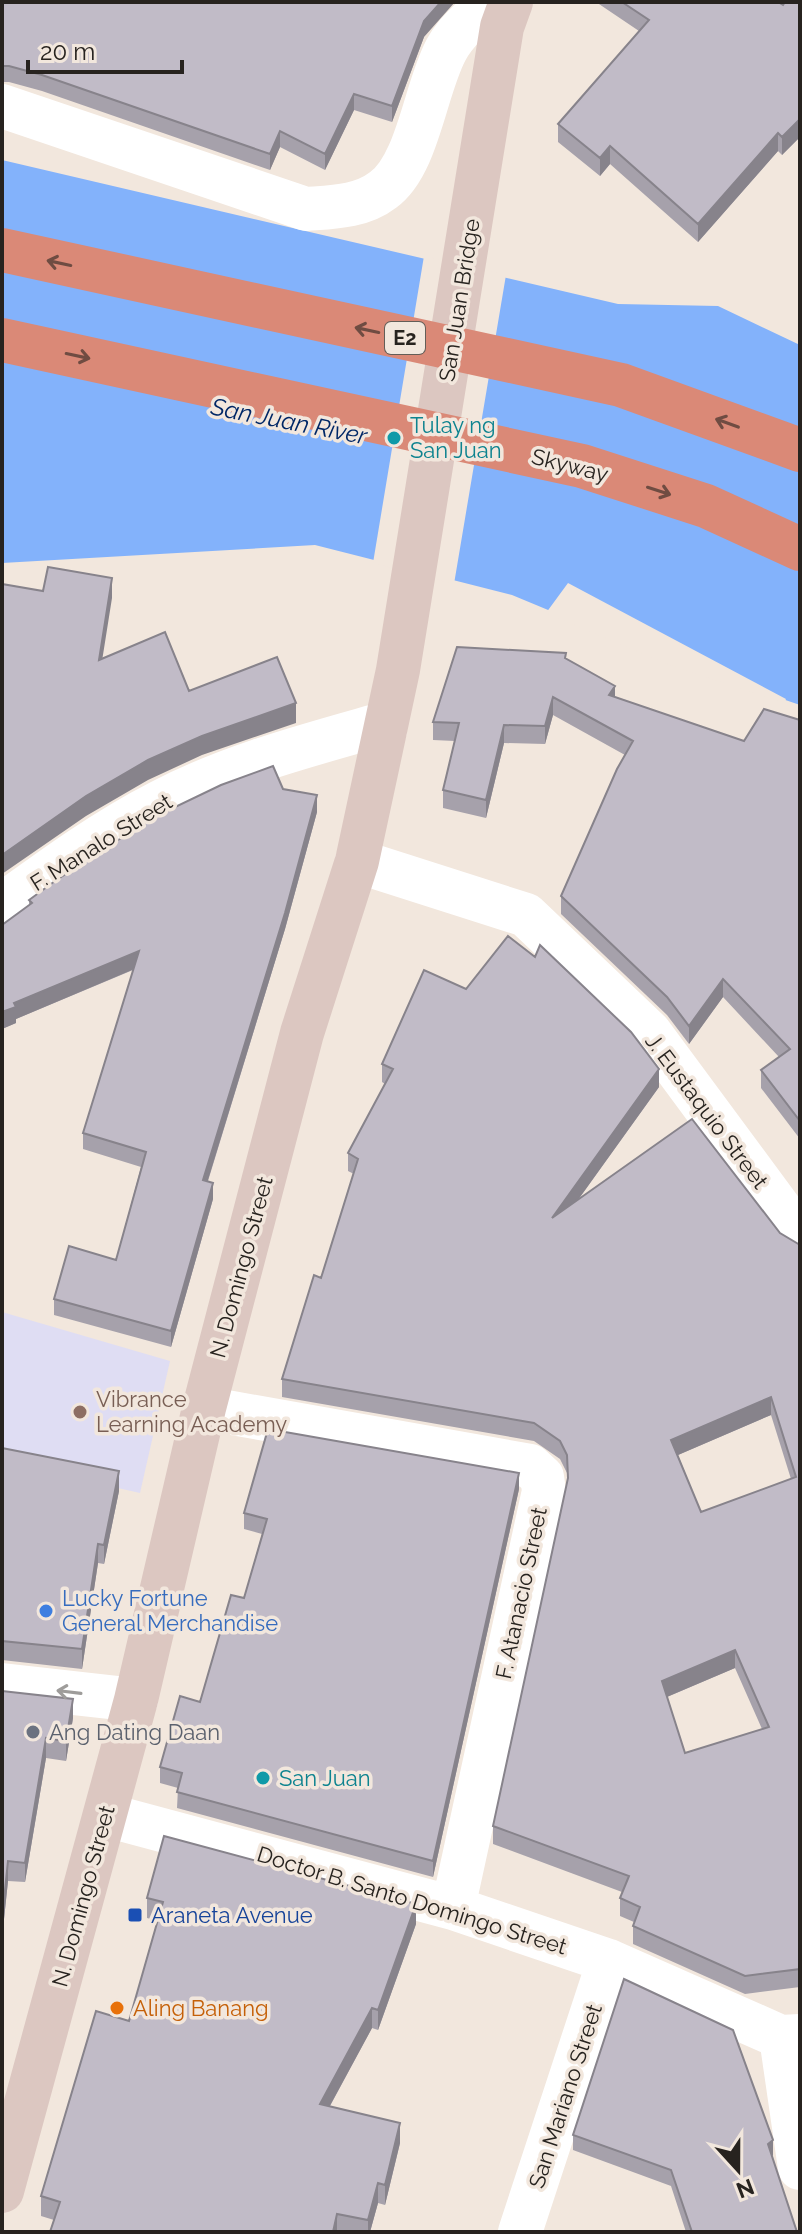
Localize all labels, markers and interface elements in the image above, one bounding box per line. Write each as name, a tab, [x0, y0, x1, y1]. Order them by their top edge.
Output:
scale bar	[28, 24, 182, 74]
text: 20 m	[40, 37, 95, 66]
street label: San Juan Bridge	[433, 217, 485, 383]
one-way arrow	[46, 255, 72, 270]
one-way arrow	[355, 322, 381, 337]
road number: E2	[385, 322, 425, 354]
one-way arrow	[65, 349, 91, 364]
water label: San Juan River	[208, 391, 370, 450]
place label: Tulay ng San Juan	[410, 412, 502, 463]
one-way arrow	[715, 415, 740, 430]
marker: Tulay ng San Juan	[385, 429, 403, 447]
street label: Skyway	[529, 443, 611, 487]
one-way arrow	[646, 484, 671, 499]
street label: F. Manalo Street	[25, 788, 177, 896]
street label: J. Eustaquio Street	[640, 1028, 774, 1194]
street label: N. Domingo Street	[204, 1173, 278, 1361]
place label: Vibrance Learning Academy	[96, 1386, 287, 1437]
marker: Vibrance Learning Academy	[71, 1403, 89, 1421]
street label: F. Atanacio Street	[490, 1504, 552, 1681]
place label: Lucky Fortune General Merchandise	[62, 1585, 278, 1636]
marker: Lucky Fortune General Merchandise	[37, 1602, 55, 1620]
one-way arrow	[56, 1685, 83, 1700]
place label: Ang Dating Daan	[49, 1719, 220, 1745]
marker: Ang Dating Daan	[24, 1723, 42, 1741]
place label: San Juan	[279, 1765, 371, 1791]
marker: San Juan	[254, 1769, 272, 1787]
street label: N. Domingo Street	[46, 1802, 120, 1990]
street label: Doctor B. Santo Domingo Street	[254, 1840, 571, 1960]
place label: Araneta Avenue	[151, 1902, 313, 1928]
marker: Araneta Avenue	[126, 1906, 144, 1924]
place label: Aling Banang	[133, 1995, 269, 2021]
marker: Aling Banang	[108, 1999, 126, 2017]
street label: San Mariano Street	[523, 2000, 607, 2191]
north arrow	[698, 2130, 778, 2210]
text: N	[733, 2174, 758, 2204]

